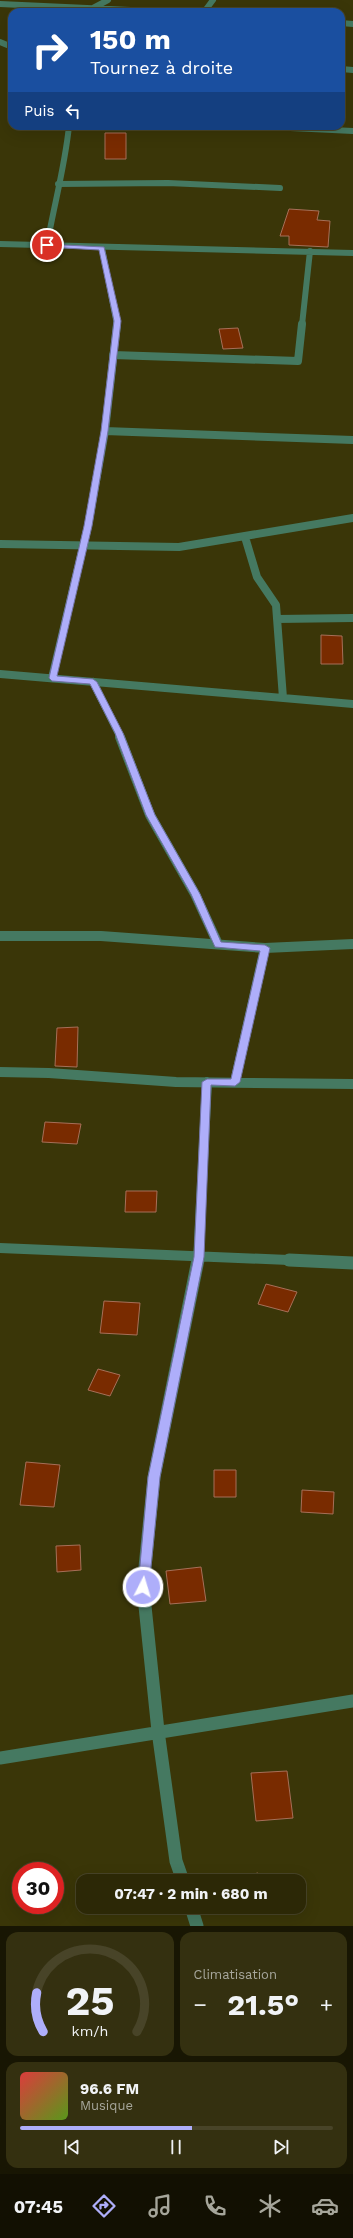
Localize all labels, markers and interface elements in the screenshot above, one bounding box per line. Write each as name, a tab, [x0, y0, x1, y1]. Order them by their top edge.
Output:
text: 150 m	[90, 23, 171, 56]
icon: right	[24, 24, 76, 76]
text: Tournez à droite	[90, 57, 233, 78]
icon: left	[62, 100, 84, 122]
text: Puis	[24, 102, 54, 120]
pin	[30, 228, 64, 262]
icon: arrive	[36, 234, 58, 256]
position arrow	[122, 1566, 164, 1608]
speed limit sign: 30	[12, 1862, 64, 1914]
text: 07:47 · 2 min · 680 m	[114, 1885, 268, 1903]
text: Climatisation	[194, 1967, 277, 1982]
text: 25	[65, 1976, 114, 2025]
text: 21.5°	[227, 1987, 299, 2022]
text: −	[194, 1992, 207, 2017]
text: +	[320, 1992, 333, 2017]
text: km/h	[71, 2023, 108, 2039]
text: 96.6 FM	[80, 2080, 139, 2098]
text: Musique	[80, 2098, 133, 2113]
icon: previous	[61, 2136, 83, 2158]
icon: pause	[165, 2136, 187, 2158]
icon: next	[270, 2136, 292, 2158]
icon: directions	[90, 2192, 118, 2220]
icon: music	[146, 2192, 174, 2220]
icon: phone	[201, 2192, 229, 2220]
icon: climate	[256, 2192, 284, 2220]
icon: car	[311, 2192, 339, 2220]
text: 07:45	[14, 2196, 63, 2217]

